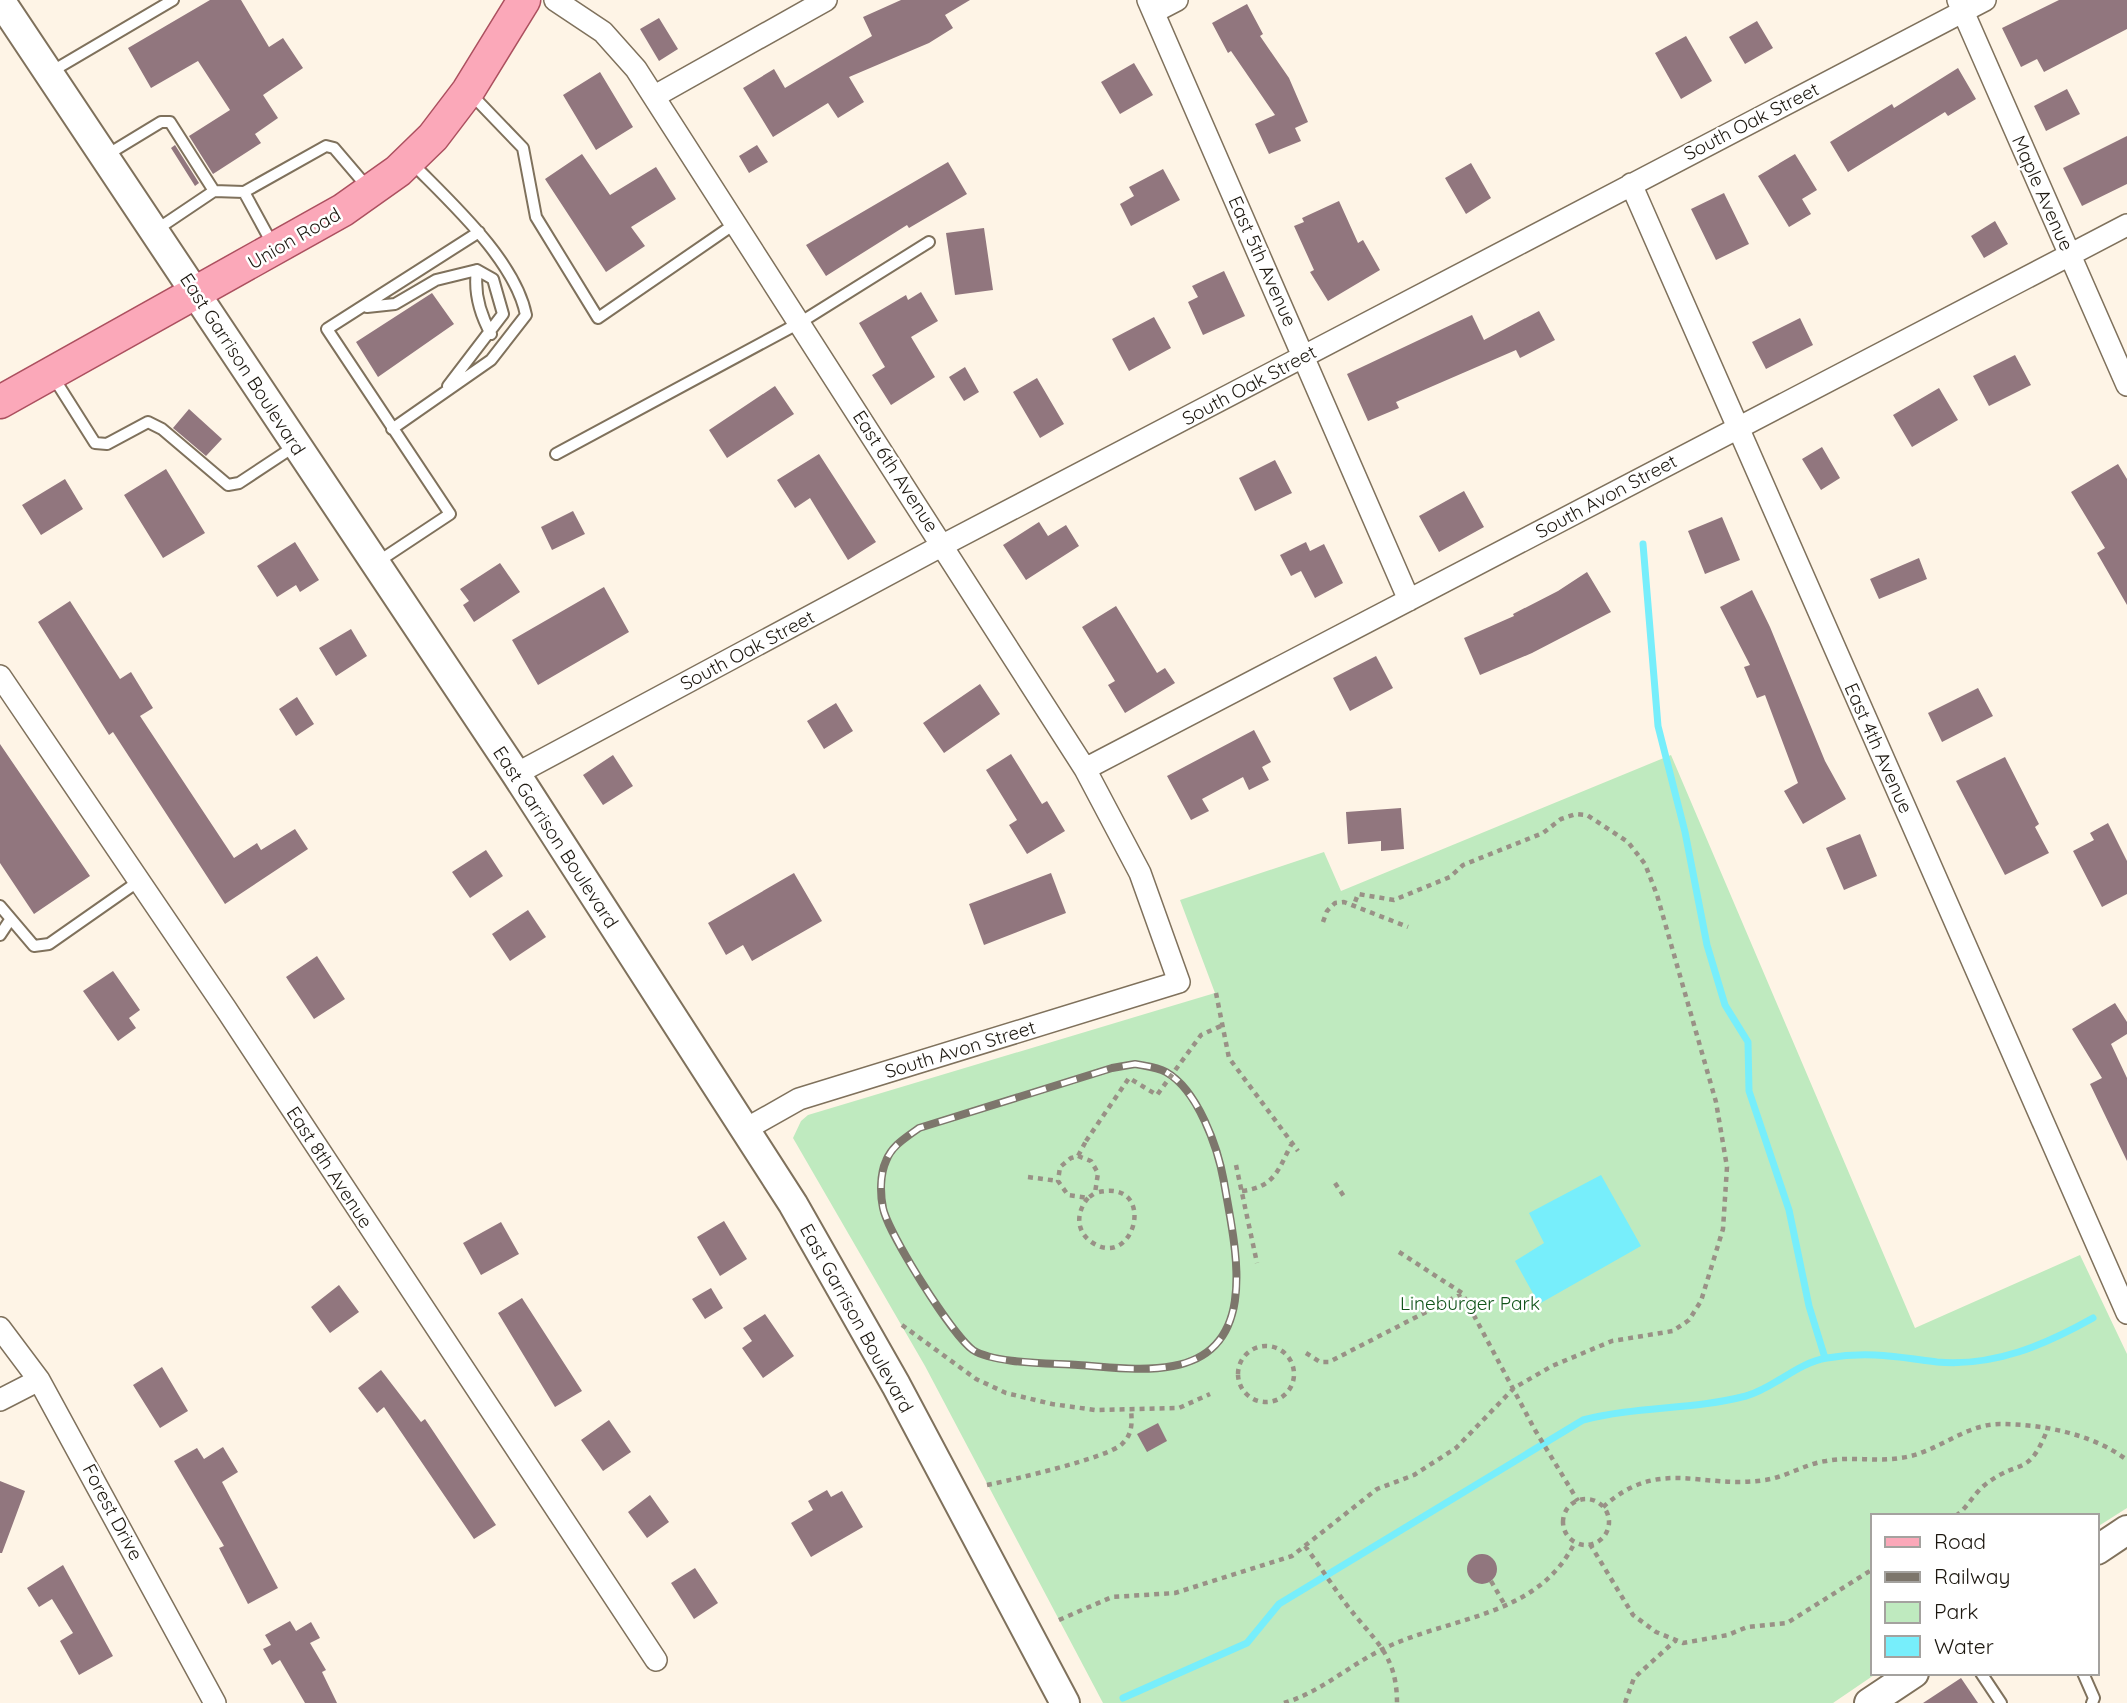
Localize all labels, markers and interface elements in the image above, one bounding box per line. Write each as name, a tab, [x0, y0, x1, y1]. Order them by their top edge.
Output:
street label: South Oak Street	[1679, 77, 1823, 165]
street label: Maple Avenue	[2007, 132, 2079, 254]
street label: East 5th Avenue	[1223, 192, 1303, 330]
street label: Union Road	[243, 202, 345, 274]
street label: East Garrison Boulevard	[175, 268, 311, 460]
street label: South Oak Street	[1178, 339, 1320, 431]
street label: East 6th Avenue	[848, 406, 944, 536]
street label: South Avon Street	[1531, 449, 1681, 543]
street label: South Oak Street	[676, 604, 818, 696]
street label: East 4th Avenue	[1840, 679, 1918, 817]
street label: East Garrison Boulevard	[488, 741, 624, 933]
street label: South Avon Street	[882, 1015, 1038, 1083]
street label: East 8th Avenue	[282, 1102, 378, 1232]
street label: East Garrison Boulevard	[795, 1219, 919, 1417]
park label: Lineburger Park	[1400, 1291, 1540, 1315]
street label: Forest Drive	[78, 1460, 148, 1564]
legend	[1871, 1514, 2099, 1675]
text: Road	[1934, 1528, 1986, 1554]
text: Railway	[1934, 1563, 2010, 1589]
text: Park	[1934, 1598, 1978, 1624]
text: Water	[1934, 1633, 1994, 1659]

